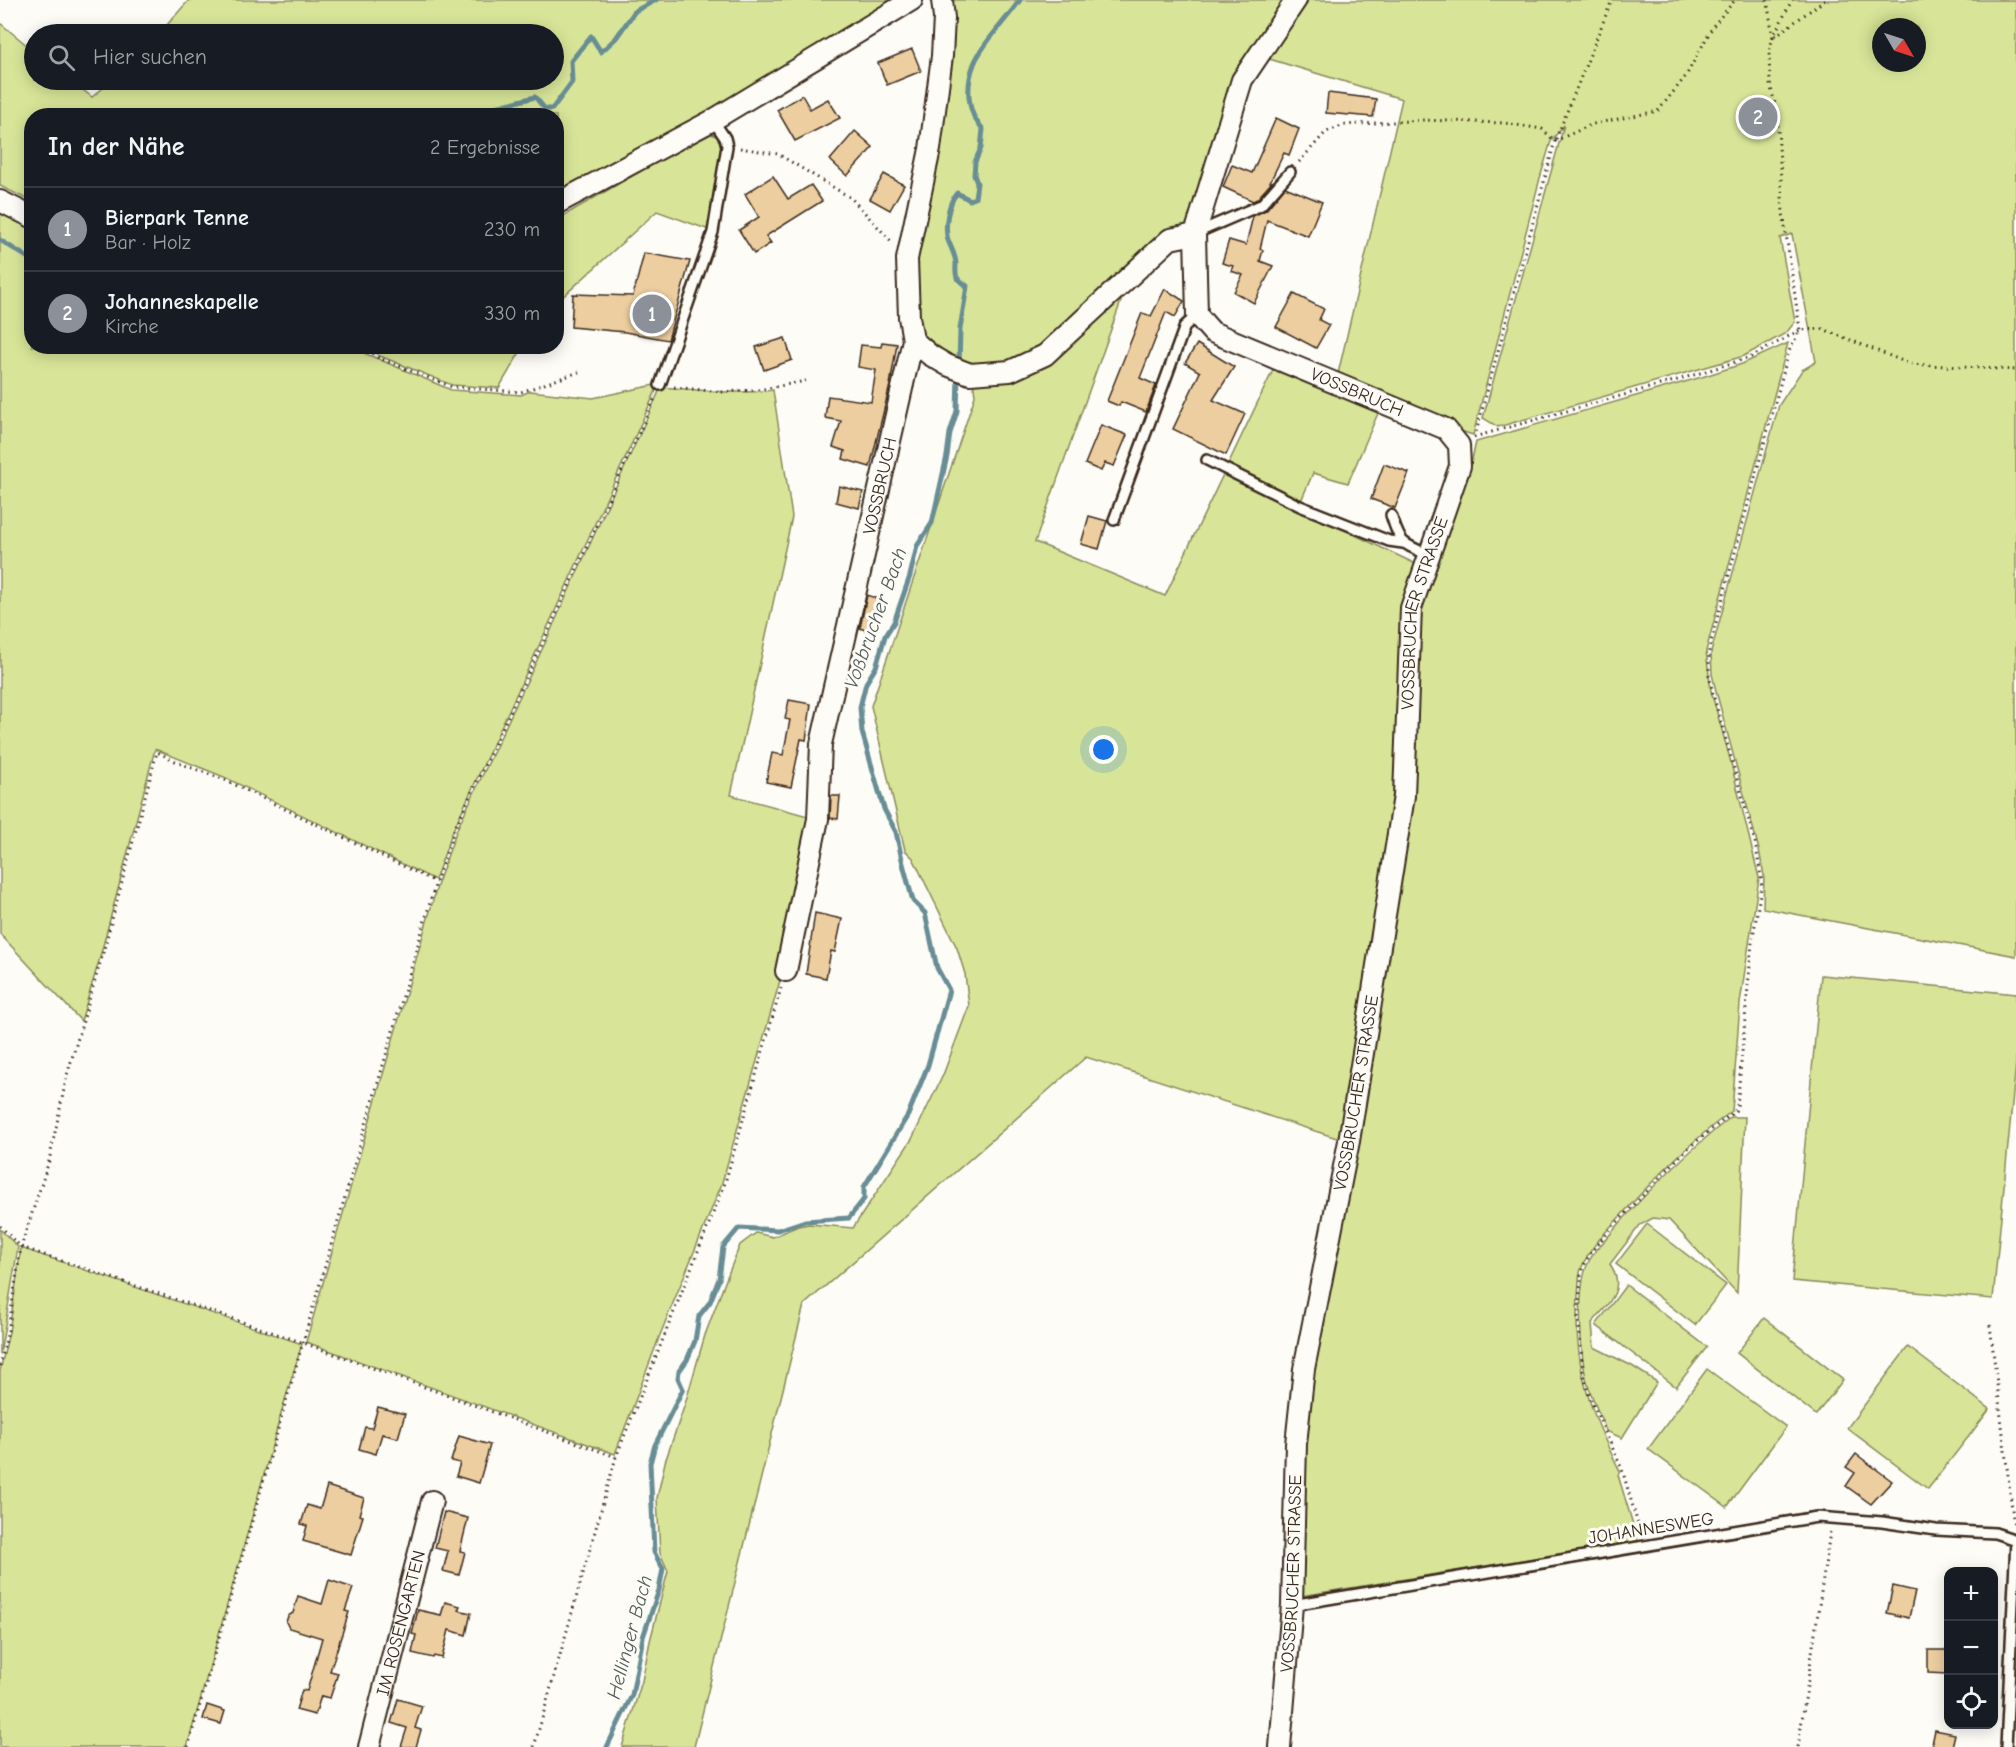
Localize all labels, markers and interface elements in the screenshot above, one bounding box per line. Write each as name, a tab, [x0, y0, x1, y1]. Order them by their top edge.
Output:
north arrow	[1872, 18, 1926, 72]
search box	[24, 24, 564, 90]
icon: search	[45, 41, 78, 74]
text: Hier suchen	[93, 44, 207, 70]
pin: 2	[1738, 94, 1778, 140]
text: In der Nähe	[48, 132, 185, 162]
text: 2 Ergebnisse	[430, 136, 540, 159]
text: Bierpark Tenne	[105, 205, 249, 231]
text: 1	[64, 218, 71, 241]
text: 230 m	[484, 218, 540, 241]
text: Bar · Holz	[105, 231, 191, 254]
text: Johanneskapelle	[105, 289, 259, 315]
pin: 1	[632, 292, 672, 336]
text: 2	[63, 302, 72, 325]
text: 330 m	[484, 302, 540, 325]
text: Kirche	[105, 315, 158, 338]
street label: VOSSBRUCH	[1307, 363, 1406, 421]
street label: VOSSBRUCH	[859, 436, 901, 537]
street label: VOSSBRUCHER STRASSE	[1397, 514, 1453, 710]
water label: Voßbrucher Bach	[839, 545, 912, 692]
your location	[1089, 735, 1118, 764]
street label: VOSSBRUCHER STRASSE	[1329, 994, 1383, 1192]
street label: VOSSBRUCHER STRASSE	[1276, 1474, 1306, 1673]
street label: JOHANNESWEG	[1587, 1508, 1716, 1549]
street label: IM ROSENGARTEN	[373, 1548, 430, 1698]
map controls	[1944, 1567, 1998, 1729]
button: +	[1944, 1567, 1998, 1621]
water label: Hellinger Bach	[602, 1573, 657, 1702]
button: −	[1944, 1621, 1998, 1675]
button: locate	[1944, 1675, 1998, 1729]

